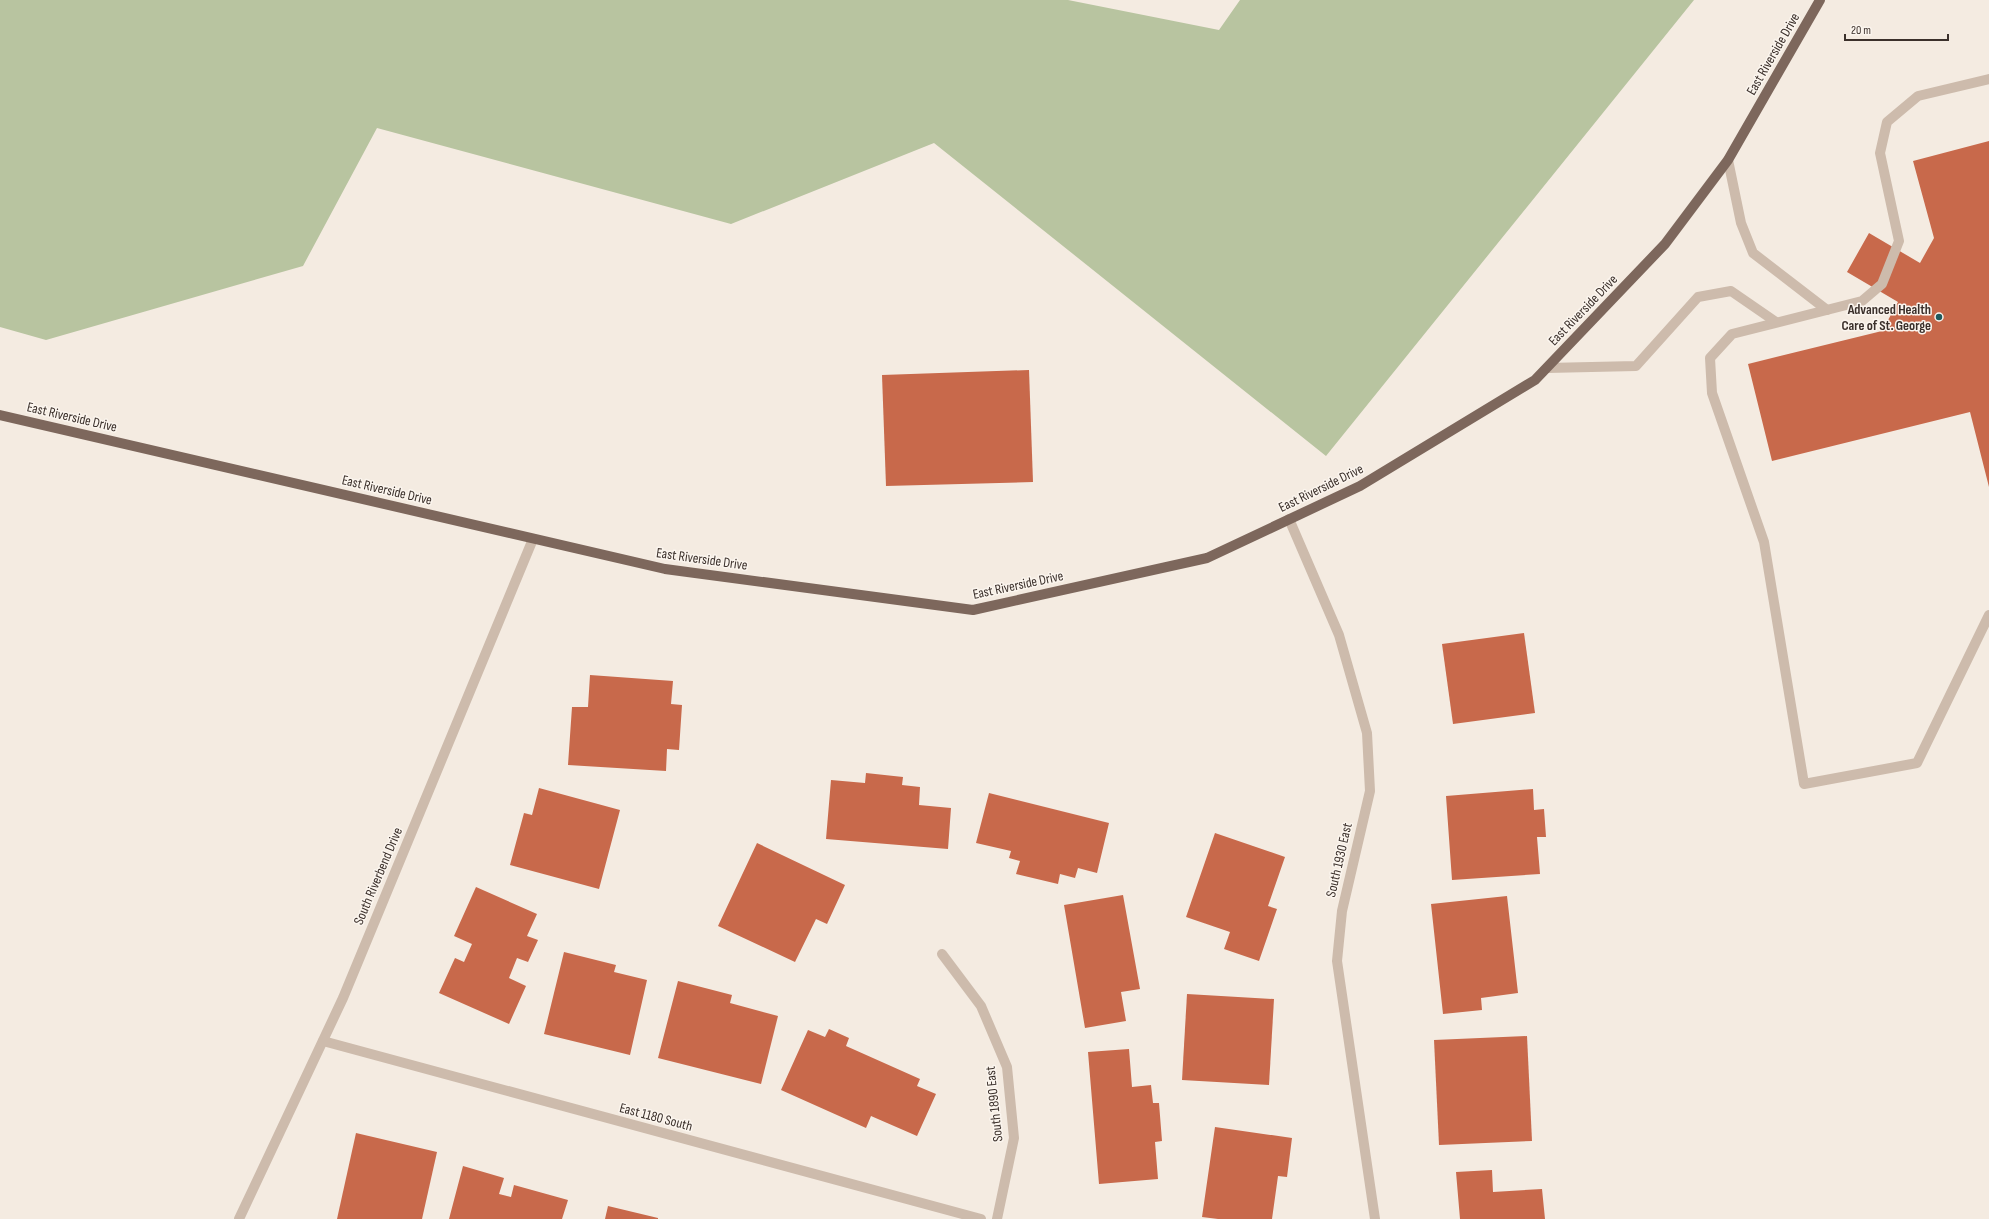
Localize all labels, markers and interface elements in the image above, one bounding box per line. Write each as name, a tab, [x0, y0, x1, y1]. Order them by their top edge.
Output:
street label: East Riverside Drive	[1743, 10, 1803, 98]
scale bar	[1845, 16, 1948, 42]
text: 20 m	[1851, 23, 1871, 38]
street label: East Riverside Drive	[1545, 271, 1621, 349]
place label: Advanced Health Care of St. George	[1842, 301, 1931, 334]
marker: Advanced Health Care of St. George	[1934, 312, 1944, 322]
street label: East Riverside Drive	[25, 398, 119, 436]
street label: East Riverside Drive	[1276, 460, 1366, 516]
street label: East Riverside Drive	[340, 471, 434, 509]
street label: East Riverside Drive	[655, 544, 749, 574]
street label: East Riverside Drive	[971, 567, 1065, 603]
street label: South 1930 East	[1322, 821, 1356, 899]
street label: South Riverbend Drive	[350, 825, 406, 927]
street label: South 1890 East	[982, 1065, 1006, 1143]
street label: East 1180 South	[618, 1099, 694, 1135]

